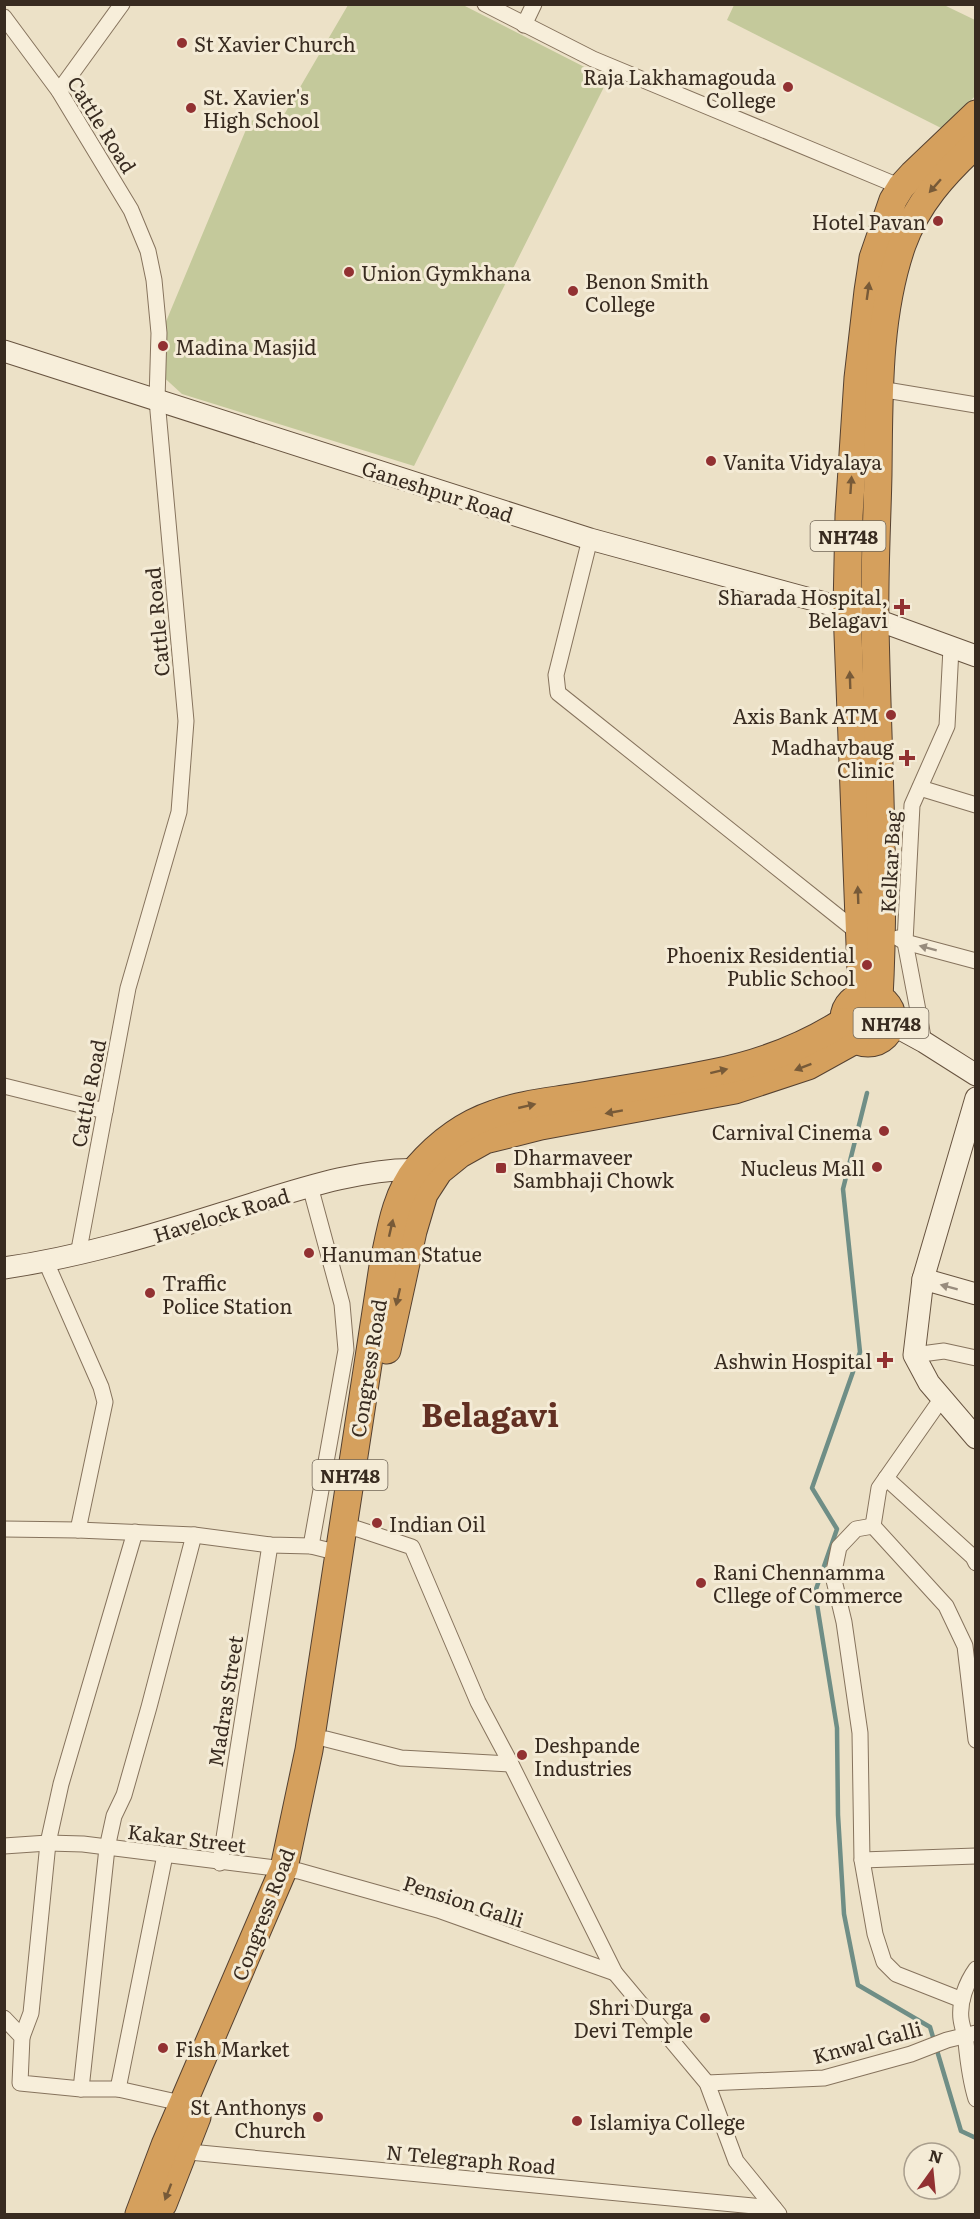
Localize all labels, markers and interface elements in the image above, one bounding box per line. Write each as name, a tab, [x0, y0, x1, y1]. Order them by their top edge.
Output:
place label: St Xavier Church	[194, 28, 356, 58]
marker: St Xavier Church	[175, 36, 189, 50]
place label: Raja Lakhamagouda College	[583, 61, 776, 114]
street label: Cattle Road	[61, 70, 145, 178]
marker: Raja Lakhamagouda College	[781, 80, 795, 94]
place label: St. Xavier's High School	[203, 81, 320, 134]
marker: St. Xavier's High School	[184, 101, 198, 115]
one-way arrow	[929, 178, 942, 193]
place label: Hotel Pavan	[812, 206, 926, 236]
marker: Hotel Pavan	[931, 214, 945, 228]
place label: Union Gymkhana	[361, 257, 531, 287]
marker: Union Gymkhana	[342, 265, 356, 279]
place label: Benon Smith College	[585, 265, 709, 318]
one-way arrow	[864, 281, 873, 300]
marker: Benon Smith College	[566, 284, 580, 298]
place label: Madina Masjid	[175, 331, 317, 361]
marker: Madina Masjid	[156, 339, 170, 353]
place label: Vanita Vidyalaya	[723, 446, 882, 476]
street label: Ganeshpur Road	[358, 451, 518, 529]
marker: Vanita Vidyalaya	[704, 454, 718, 468]
one-way arrow	[847, 475, 856, 494]
road number: NH748	[810, 521, 886, 551]
street label: Cattle Road	[136, 566, 176, 678]
place label: Sharada Hospital, Belagavi	[718, 581, 888, 634]
marker: Sharada Hospital, Belagavi	[893, 598, 911, 616]
one-way arrow	[845, 670, 854, 689]
place label: Axis Bank ATM	[733, 700, 879, 730]
marker: Axis Bank ATM	[884, 708, 898, 722]
place label: Madhavbaug Clinic	[771, 731, 895, 784]
marker: Madhavbaug Clinic	[898, 749, 916, 767]
street label: Kelkar Bag	[871, 809, 907, 914]
one-way arrow	[854, 886, 863, 905]
place label: Phoenix Residential Public School	[666, 939, 855, 992]
one-way arrow	[919, 943, 937, 952]
marker: Phoenix Residential Public School	[860, 958, 874, 972]
road number: NH748	[854, 1008, 928, 1038]
street label: Cattle Road	[62, 1036, 112, 1150]
one-way arrow	[794, 1063, 812, 1072]
one-way arrow	[710, 1066, 728, 1076]
one-way arrow	[518, 1101, 537, 1110]
one-way arrow	[604, 1108, 623, 1117]
place label: Carnival Cinema	[712, 1116, 872, 1146]
marker: Carnival Cinema	[877, 1124, 891, 1138]
place label: Dharmaveer Sambhaji Chowk	[513, 1141, 675, 1194]
place label: Nucleus Mall	[740, 1152, 865, 1182]
marker: Nucleus Mall	[870, 1160, 884, 1174]
marker: Dharmaveer Sambhaji Chowk	[494, 1161, 508, 1175]
street label: Havelock Road	[149, 1179, 293, 1249]
one-way arrow	[387, 1219, 397, 1238]
place label: Hanuman Statue	[321, 1238, 482, 1268]
marker: Hanuman Statue	[302, 1246, 316, 1260]
place label: Traffic Police Station	[162, 1267, 292, 1320]
one-way arrow	[940, 1281, 958, 1291]
marker: Traffic Police Station	[143, 1286, 157, 1300]
one-way arrow	[393, 1288, 403, 1306]
street label: Congress Road	[341, 1297, 393, 1439]
place label: Ashwin Hospital	[714, 1345, 872, 1375]
marker: Ashwin Hospital	[876, 1351, 894, 1369]
district label: Belagavi	[421, 1389, 559, 1437]
road number: NH748	[312, 1460, 388, 1490]
place label: Indian Oil	[389, 1508, 486, 1538]
marker: Indian Oil	[370, 1516, 384, 1530]
place label: Rani Chennamma Cllege of Commerce	[713, 1556, 903, 1609]
marker: Rani Chennamma Cllege of Commerce	[694, 1576, 708, 1590]
street label: Madras Street	[199, 1633, 249, 1769]
place label: Deshpande Industries	[534, 1729, 640, 1782]
marker: Deshpande Industries	[515, 1748, 529, 1762]
street label: Kakar Street	[126, 1815, 248, 1859]
street label: Congress Road	[223, 1843, 301, 1985]
street label: Pension Galli	[400, 1866, 529, 1934]
place label: Shri Durga Devi Temple	[573, 1991, 693, 2044]
marker: Shri Durga Devi Temple	[698, 2011, 712, 2025]
street label: Knwal Galli	[809, 2012, 925, 2070]
place label: Fish Market	[175, 2033, 290, 2063]
marker: Fish Market	[156, 2041, 170, 2055]
place label: St Anthonys Church	[190, 2091, 306, 2144]
place label: Islamiya College	[589, 2106, 745, 2136]
marker: St Anthonys Church	[311, 2110, 325, 2124]
marker: Islamiya College	[570, 2114, 584, 2128]
street label: N Telegraph Road	[385, 2136, 557, 2180]
north arrow	[902, 2141, 962, 2201]
text: N	[927, 2142, 946, 2169]
one-way arrow	[162, 2183, 172, 2201]

